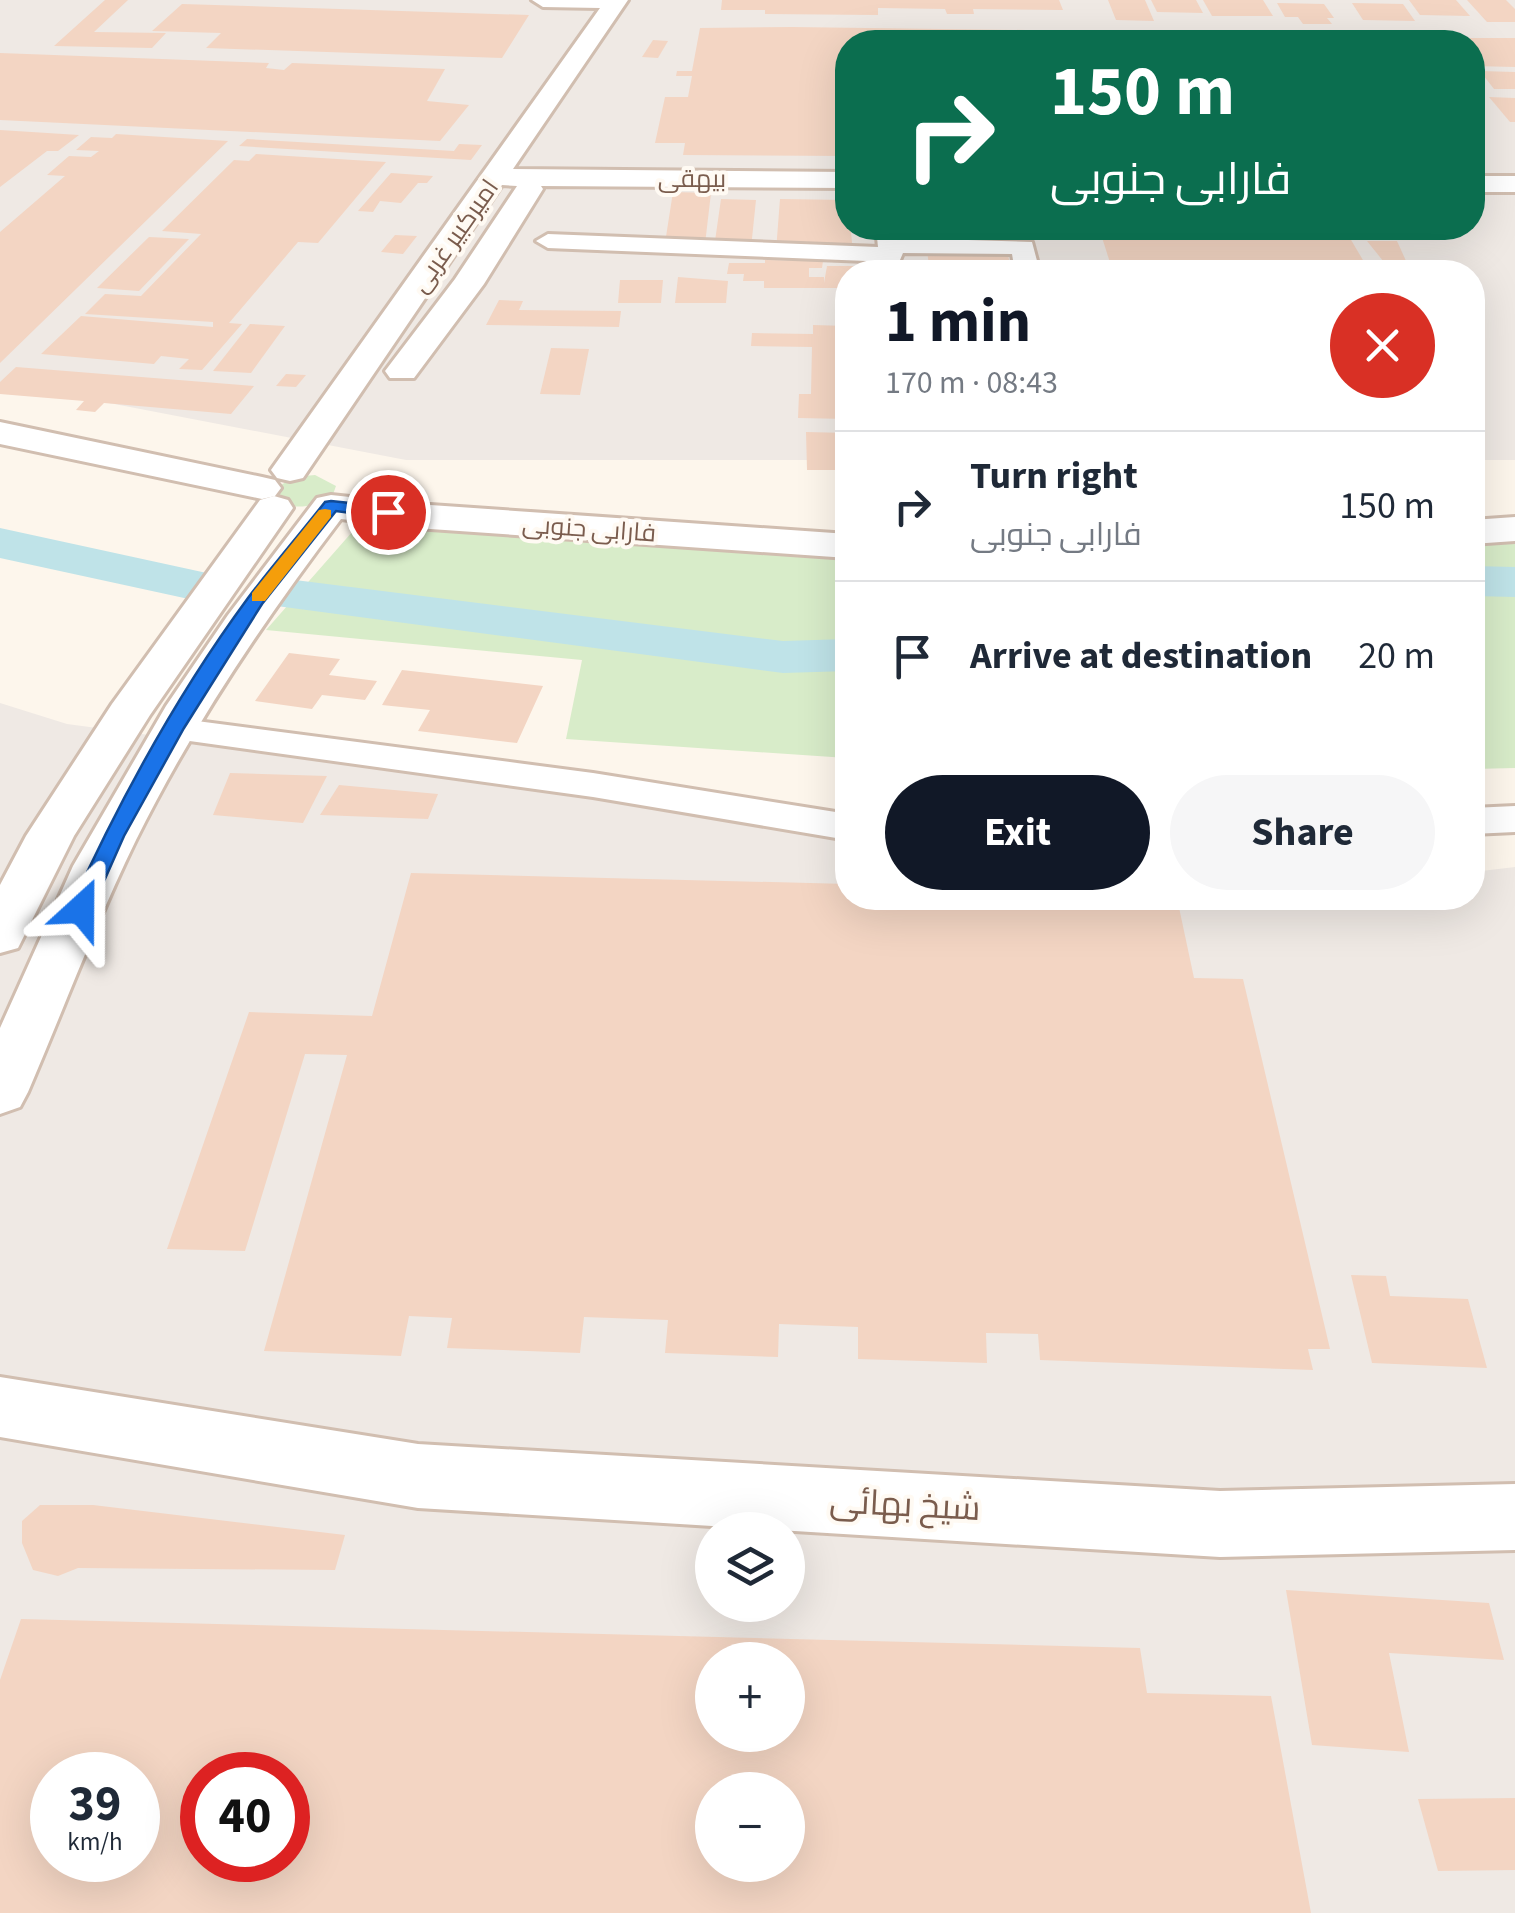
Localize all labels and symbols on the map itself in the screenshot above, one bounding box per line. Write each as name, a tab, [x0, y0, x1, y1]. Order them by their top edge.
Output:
street label: بیهقی	[658, 161, 726, 197]
street label: امیرکبیر غربی	[403, 172, 507, 300]
pin	[346, 470, 431, 555]
street label: فارابی جنوبی	[521, 506, 657, 552]
position arrow	[29, 857, 133, 961]
street label: شیخ بهائی	[828, 1476, 982, 1534]
speed limit sign: 40	[180, 1752, 310, 1882]

